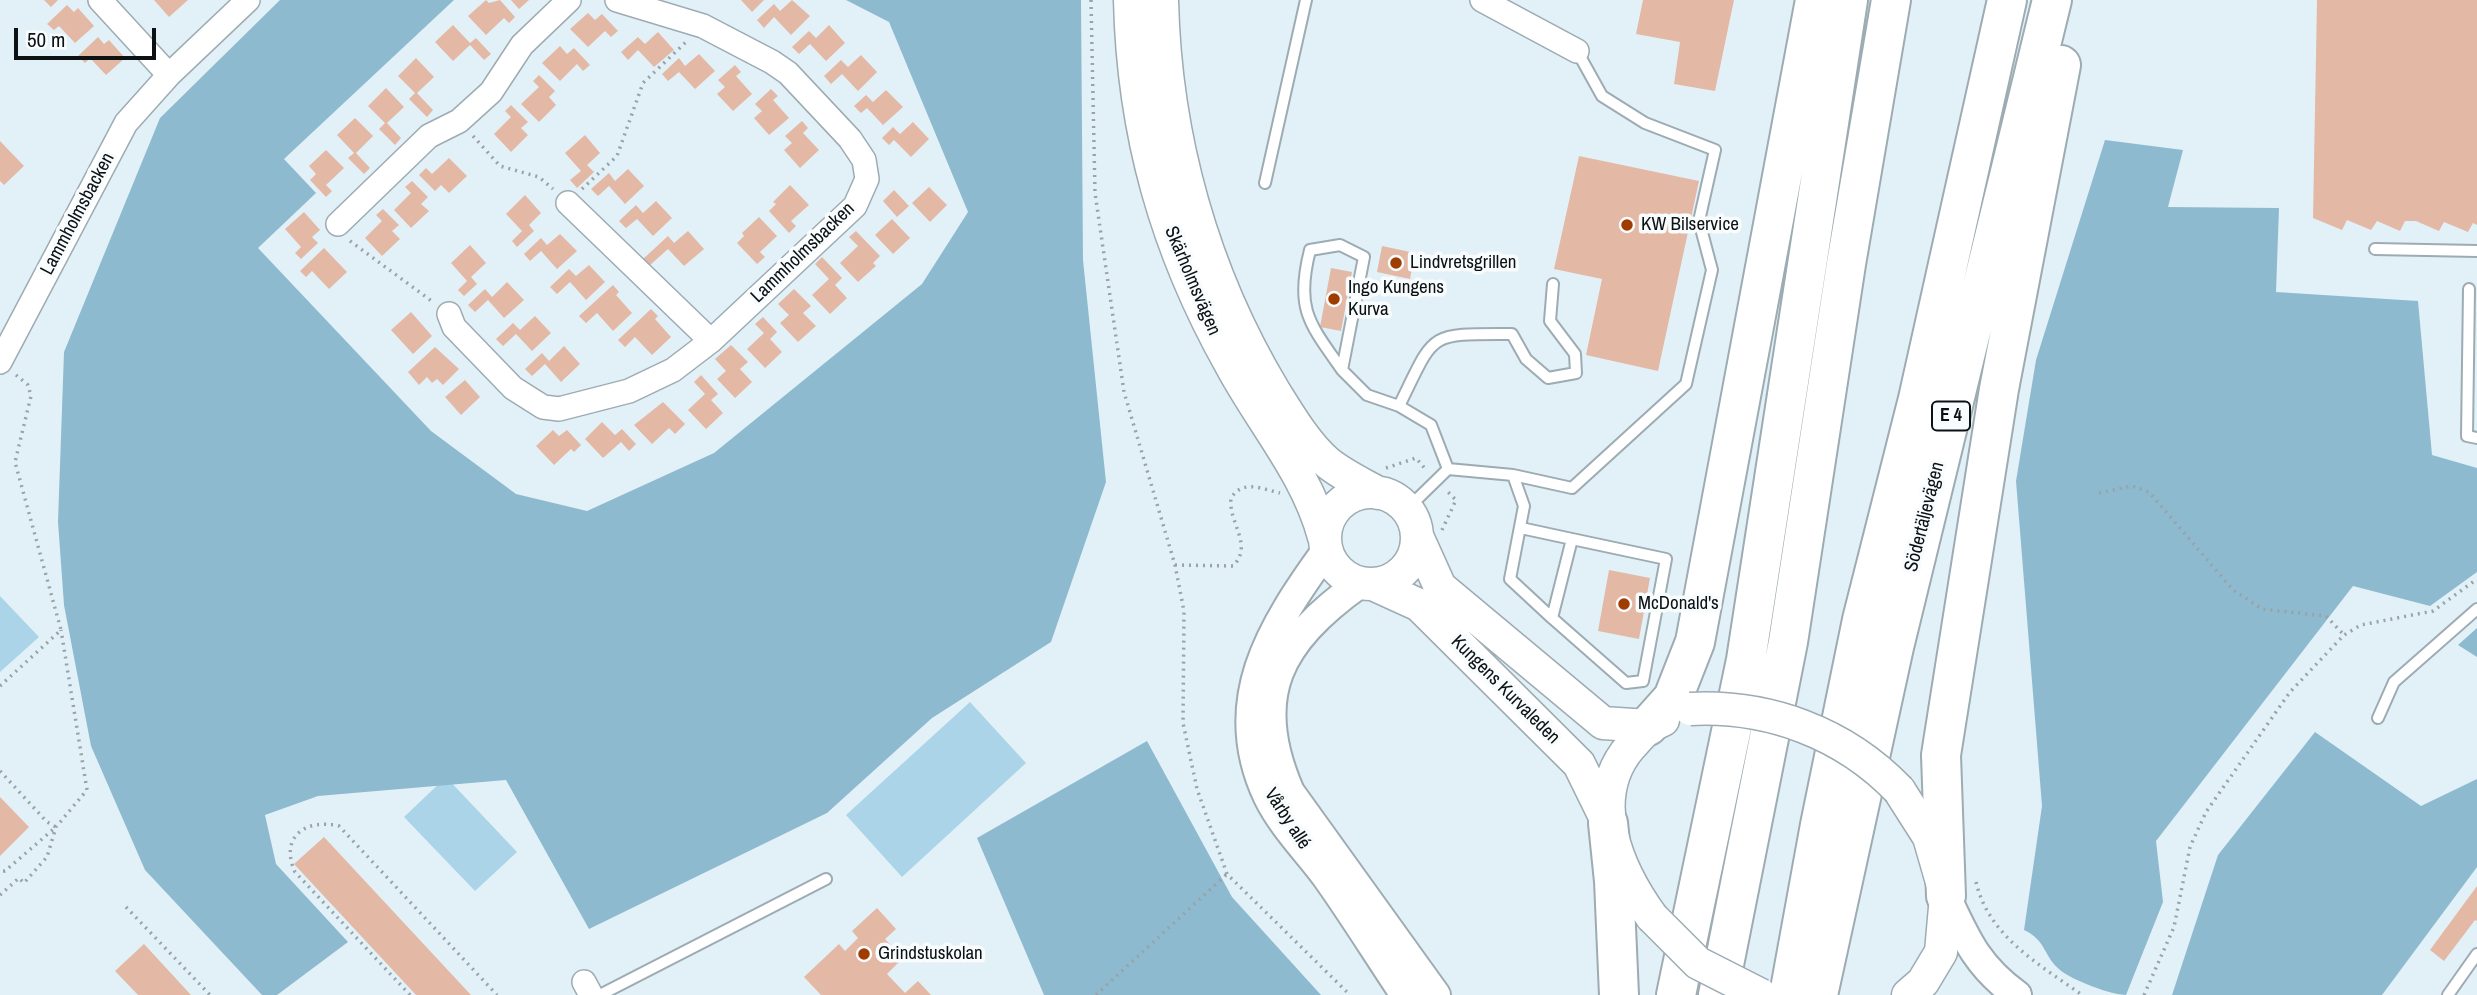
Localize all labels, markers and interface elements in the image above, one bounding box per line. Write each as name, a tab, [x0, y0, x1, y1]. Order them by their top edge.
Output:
scale bar	[18, 14, 159, 58]
text: 50 m	[27, 25, 65, 54]
street label: Lammholmsbacken	[36, 149, 120, 279]
street label: Lammholmsbacken	[746, 198, 860, 308]
place label: KW Bilservice	[1641, 214, 1739, 236]
marker: KW Bilservice	[1619, 217, 1635, 233]
street label: Skärholmsvägen	[1159, 223, 1225, 339]
place label: Lindvretsgrillen	[1410, 252, 1517, 274]
marker: Lindvretsgrillen	[1388, 255, 1404, 271]
place label: Ingo Kungens Kurva	[1348, 277, 1444, 321]
marker: Ingo Kungens Kurva	[1326, 291, 1342, 307]
road number: E 4	[1932, 402, 1970, 430]
street label: Södertäljevägen	[1900, 460, 1950, 574]
place label: McDonald's	[1638, 593, 1719, 615]
marker: McDonald's	[1616, 596, 1632, 612]
street label: Kungens Kurvaleden	[1446, 631, 1564, 749]
street label: Vårby allé	[1259, 784, 1315, 854]
place label: Grindstuskolan	[878, 943, 983, 965]
marker: Grindstuskolan	[856, 946, 872, 962]

